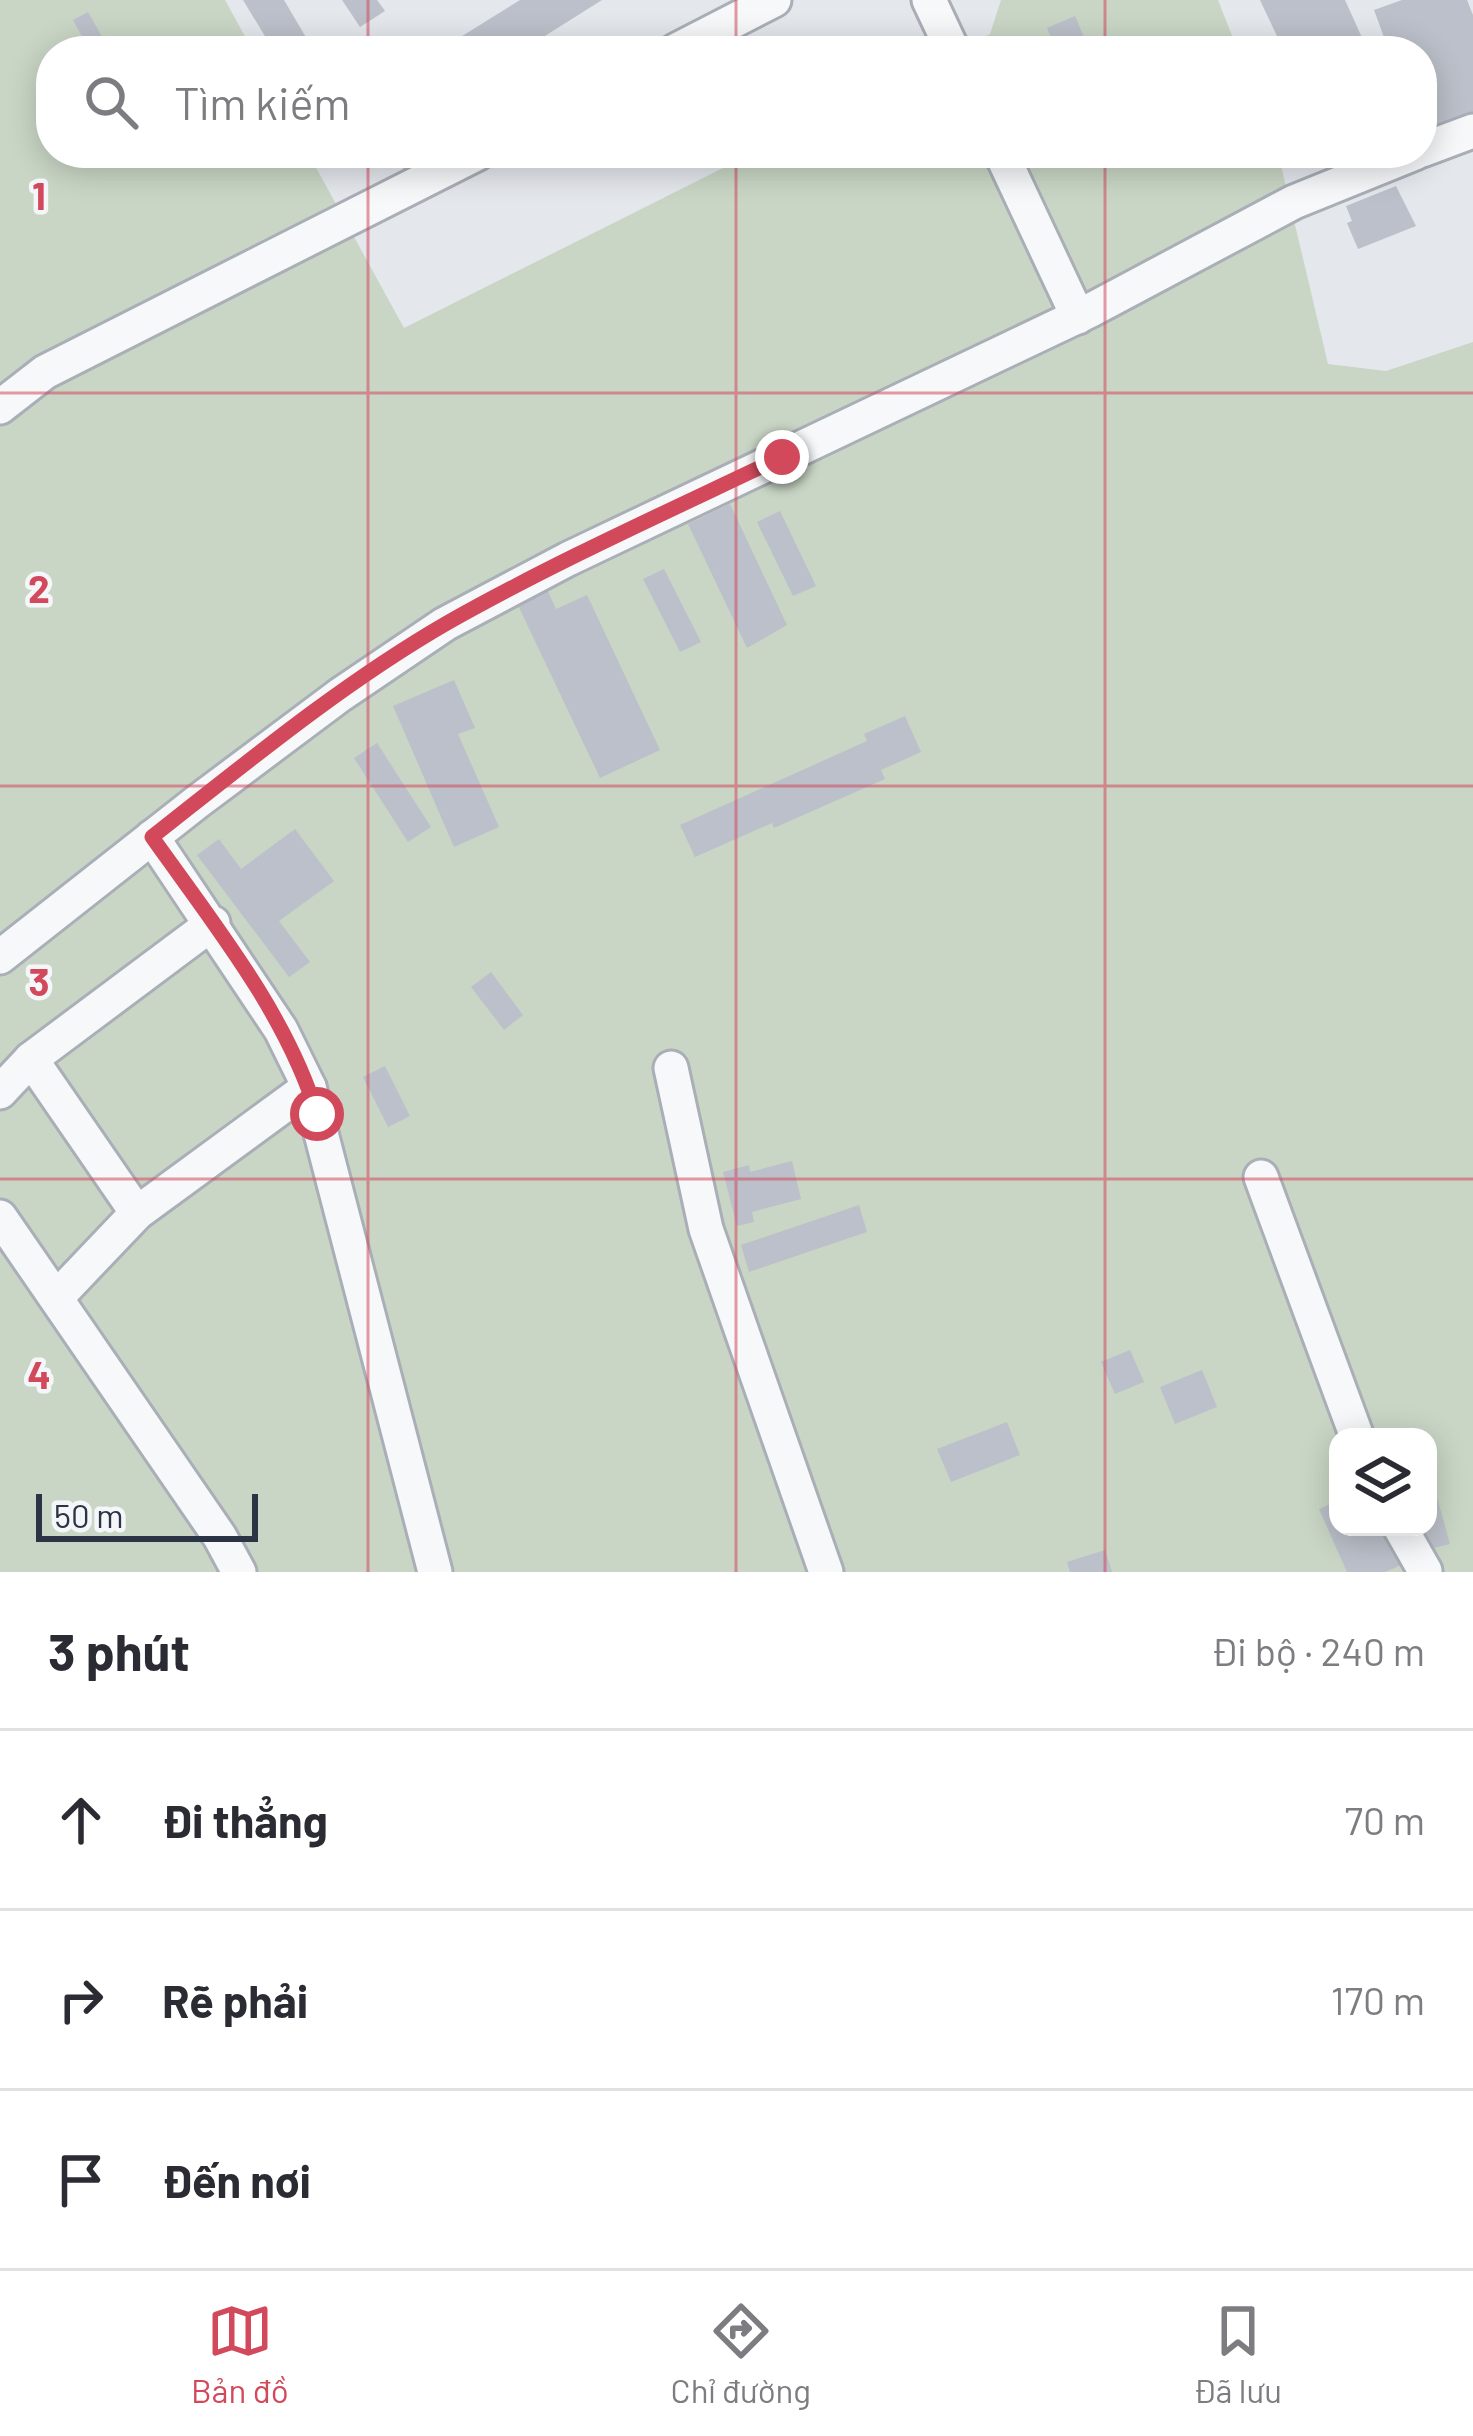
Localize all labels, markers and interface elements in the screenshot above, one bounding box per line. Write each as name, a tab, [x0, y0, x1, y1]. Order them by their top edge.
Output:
search box	[36, 36, 1437, 168]
icon: search	[78, 69, 144, 135]
text: Tìm kiếm	[174, 75, 351, 129]
text: 1	[32, 171, 46, 218]
route end	[755, 430, 809, 484]
text: 2	[28, 564, 50, 611]
text: 3	[28, 957, 50, 1004]
route start	[290, 1087, 344, 1141]
text: 4	[27, 1350, 51, 1397]
map controls	[1329, 1428, 1437, 1536]
button: layers	[1329, 1428, 1437, 1536]
scale bar	[36, 1488, 258, 1541]
text: 50 m	[54, 1495, 124, 1535]
text: 3 phút	[48, 1620, 190, 1681]
text: Đi bộ · 240 m	[1210, 1627, 1425, 1674]
icon: ahead	[48, 1787, 114, 1853]
text: Đi thẳng	[162, 1793, 328, 1847]
text: 70 m	[1344, 1796, 1425, 1843]
icon: right	[48, 1967, 114, 2033]
text: Rẽ phải	[162, 1973, 308, 2027]
text: 170 m	[1331, 1976, 1425, 2023]
icon: arrive	[48, 2147, 114, 2213]
text: Đến nơi	[162, 2153, 311, 2207]
tab: Bản đồ	[191, 2298, 288, 2410]
tab: Chỉ đường	[671, 2298, 811, 2410]
tab: Đã lưu	[1193, 2298, 1282, 2410]

